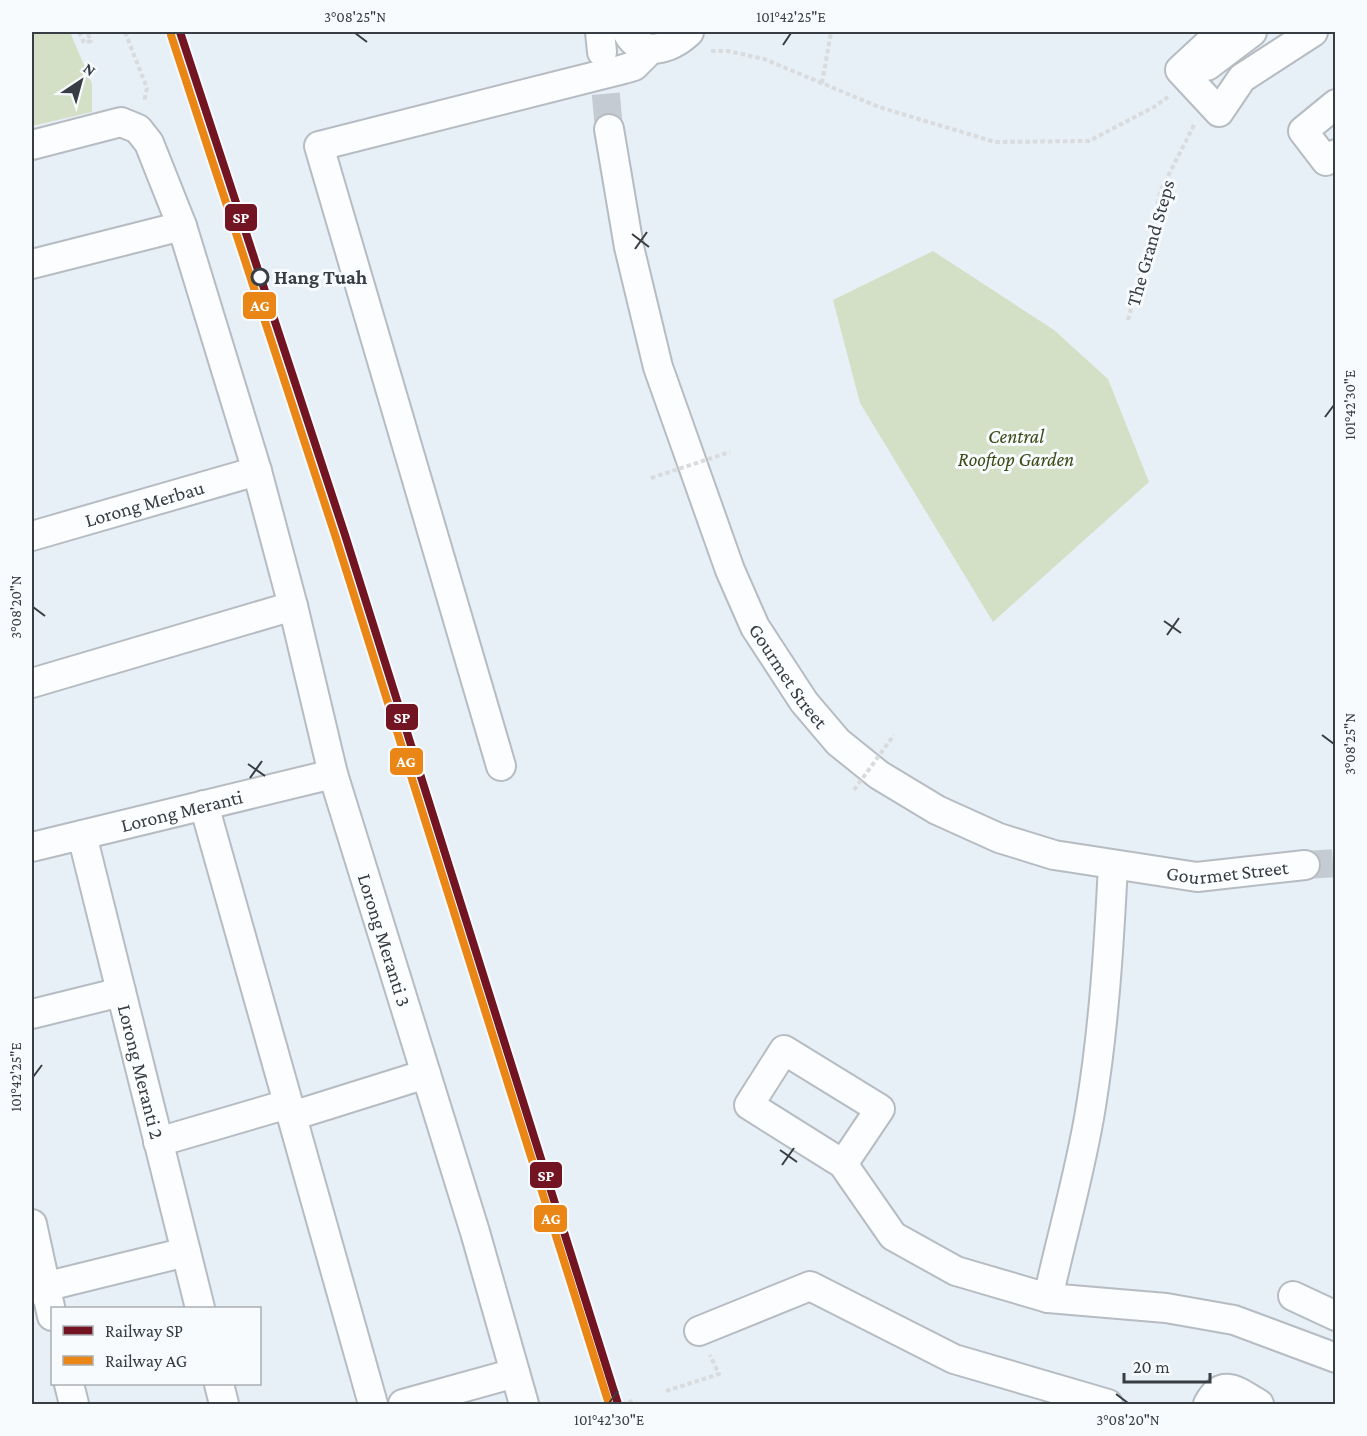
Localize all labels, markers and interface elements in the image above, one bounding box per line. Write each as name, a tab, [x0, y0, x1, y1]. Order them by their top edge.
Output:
text: 3°08'25"N	[324, 9, 386, 25]
text: 101°42'25"E	[756, 9, 826, 25]
north arrow	[51, 51, 111, 111]
text: N	[80, 59, 99, 79]
street label: The Grand Steps	[1121, 177, 1180, 309]
line badge: SP	[224, 203, 258, 232]
text: SP	[233, 209, 250, 226]
place label: Hang Tuah	[274, 266, 368, 288]
marker: Hang Tuah	[251, 268, 269, 286]
line badge: AG	[242, 291, 277, 320]
text: AG	[249, 297, 270, 314]
text: 101°42'30"E	[1342, 370, 1358, 440]
park label: Central Rooftop Garden	[958, 425, 1074, 471]
street label: Lorong Merbau	[82, 476, 207, 531]
text: 3°08'20"N	[8, 575, 24, 639]
street label: Gourmet Street	[745, 619, 833, 733]
line badge: SP	[385, 703, 419, 731]
text: SP	[394, 709, 411, 726]
text: 3°08'25"N	[1342, 713, 1358, 775]
line badge: AG	[389, 747, 424, 776]
text: AG	[395, 753, 416, 770]
street label: Lorong Meranti	[118, 785, 245, 836]
street label: Gourmet Street	[1165, 856, 1290, 888]
street label: Lorong Meranti 3	[354, 871, 415, 1009]
street label: Lorong Meranti 2	[114, 1002, 168, 1141]
text: 101°42'25"E	[8, 1042, 24, 1112]
line badge: SP	[529, 1161, 563, 1189]
text: SP	[538, 1167, 555, 1184]
line badge: AG	[533, 1204, 568, 1233]
text: AG	[540, 1210, 561, 1227]
legend	[51, 1307, 261, 1385]
text: Railway SP	[105, 1321, 183, 1341]
scale bar	[1124, 1346, 1210, 1384]
text: Railway AG	[105, 1351, 187, 1371]
text: 20 m	[1133, 1357, 1170, 1377]
text: 101°42'30"E	[574, 1412, 644, 1428]
text: 3°08'20"N	[1096, 1412, 1160, 1428]

